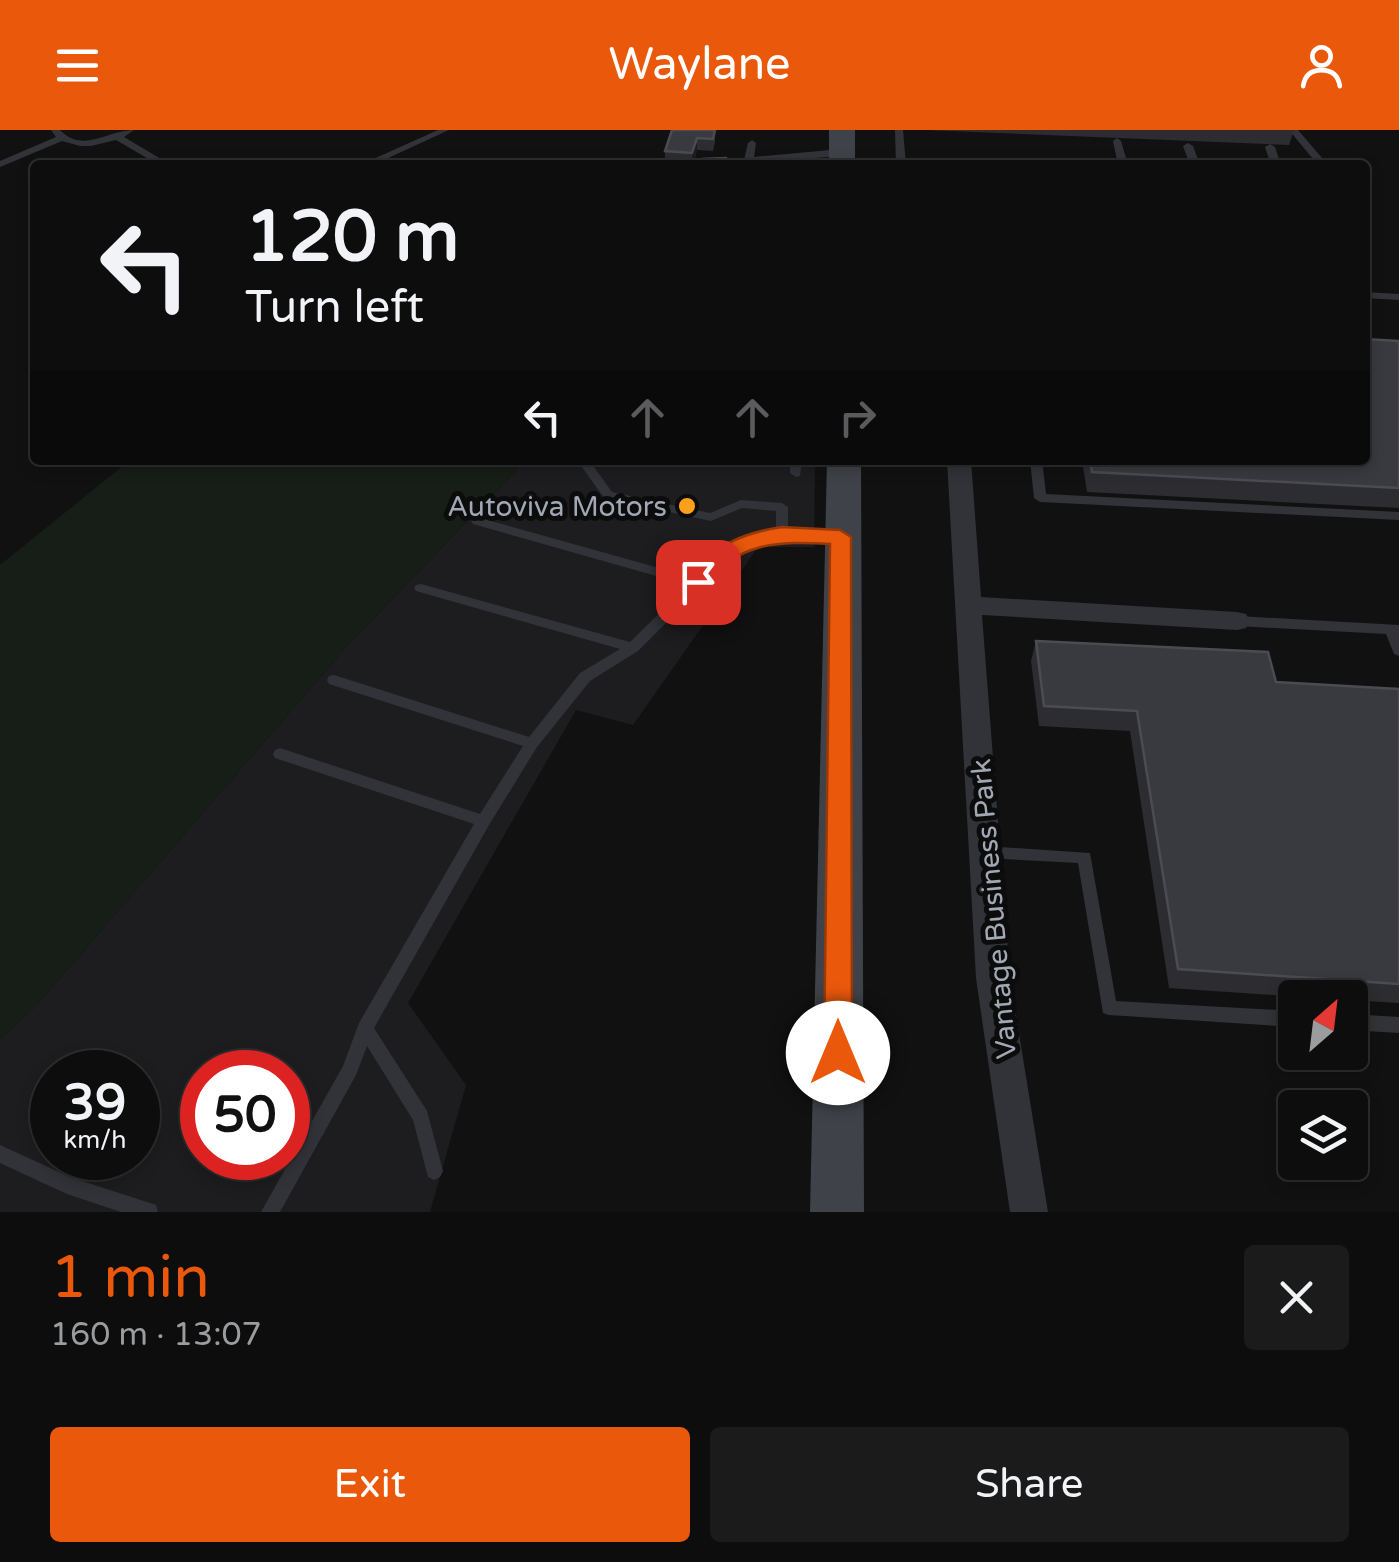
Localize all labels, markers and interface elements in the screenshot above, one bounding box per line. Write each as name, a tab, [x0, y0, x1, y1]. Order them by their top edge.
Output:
icon: menu	[50, 38, 105, 93]
text: Waylane	[608, 38, 791, 92]
icon: person	[1294, 38, 1349, 93]
text: 120 m	[245, 196, 459, 280]
icon: left	[80, 200, 210, 330]
text: Turn left	[245, 281, 424, 335]
icon: left	[515, 390, 570, 445]
icon: ahead	[620, 390, 675, 445]
icon: ahead	[725, 390, 780, 445]
icon: right	[830, 390, 885, 445]
place label: Autoviva Motors	[447, 490, 667, 524]
marker: Autoviva Motors	[676, 495, 698, 517]
pin	[656, 540, 741, 625]
icon: arrive	[671, 555, 726, 610]
street label: Vantage Business Park	[964, 757, 1024, 1060]
north arrow	[1278, 980, 1368, 1070]
map controls	[1278, 980, 1368, 1180]
position arrow	[786, 1001, 890, 1105]
speed limit sign: 50	[180, 1050, 310, 1180]
text: 39	[64, 1073, 126, 1133]
button: layers	[1278, 1090, 1368, 1180]
text: km/h	[64, 1125, 126, 1155]
text: 1 min	[50, 1242, 210, 1314]
button: close	[1244, 1245, 1349, 1350]
text: 160 m · 13:07	[50, 1316, 262, 1354]
button: Exit	[50, 1427, 690, 1542]
button: Share	[710, 1427, 1349, 1542]

